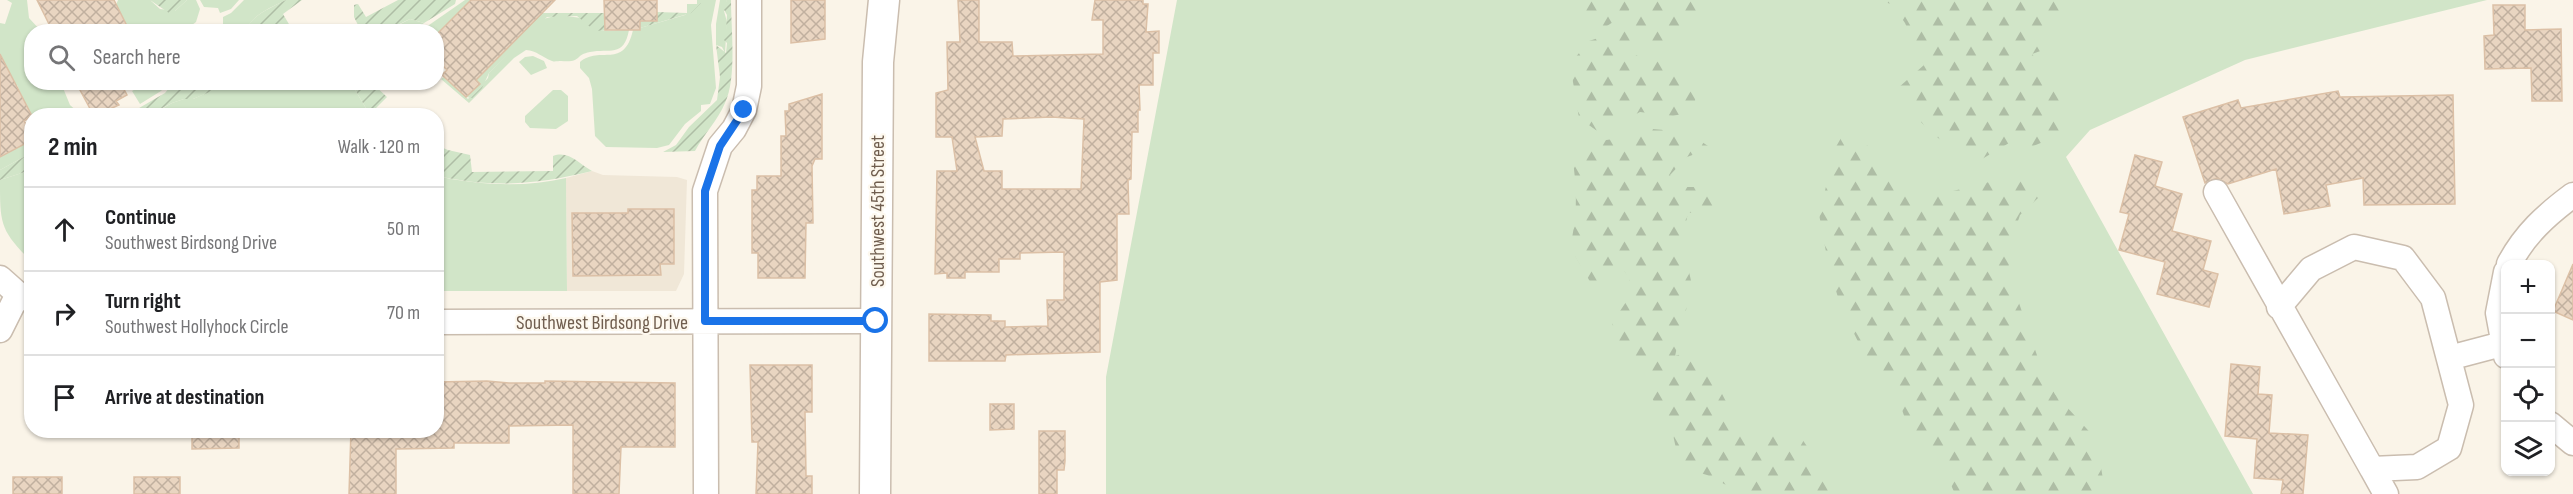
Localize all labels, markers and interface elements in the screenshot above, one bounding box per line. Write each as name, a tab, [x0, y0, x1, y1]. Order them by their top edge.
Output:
search box	[24, 24, 444, 90]
icon: search	[45, 41, 78, 74]
text: Search here	[93, 44, 180, 71]
route end	[730, 96, 756, 122]
text: 2 min	[48, 132, 98, 163]
text: Walk · 120 m	[338, 135, 420, 159]
street label: Southwest 45th Street	[866, 135, 890, 287]
text: Continue	[105, 204, 176, 231]
icon: ahead	[48, 213, 81, 246]
text: 50 m	[387, 217, 420, 241]
text: Southwest Birdsong Drive	[105, 231, 277, 255]
map controls	[2501, 260, 2555, 476]
button: +	[2501, 260, 2555, 314]
text: Turn right	[105, 288, 181, 315]
icon: right	[48, 297, 81, 330]
text: 70 m	[387, 301, 420, 325]
route start	[862, 307, 888, 333]
street label: Southwest Birdsong Drive	[516, 311, 688, 335]
button: −	[2501, 314, 2555, 368]
text: Southwest Hollyhock Circle	[105, 315, 288, 339]
button: locate	[2501, 368, 2555, 422]
icon: arrive	[48, 381, 81, 414]
text: Arrive at destination	[105, 384, 264, 411]
button: layers	[2501, 422, 2555, 476]

